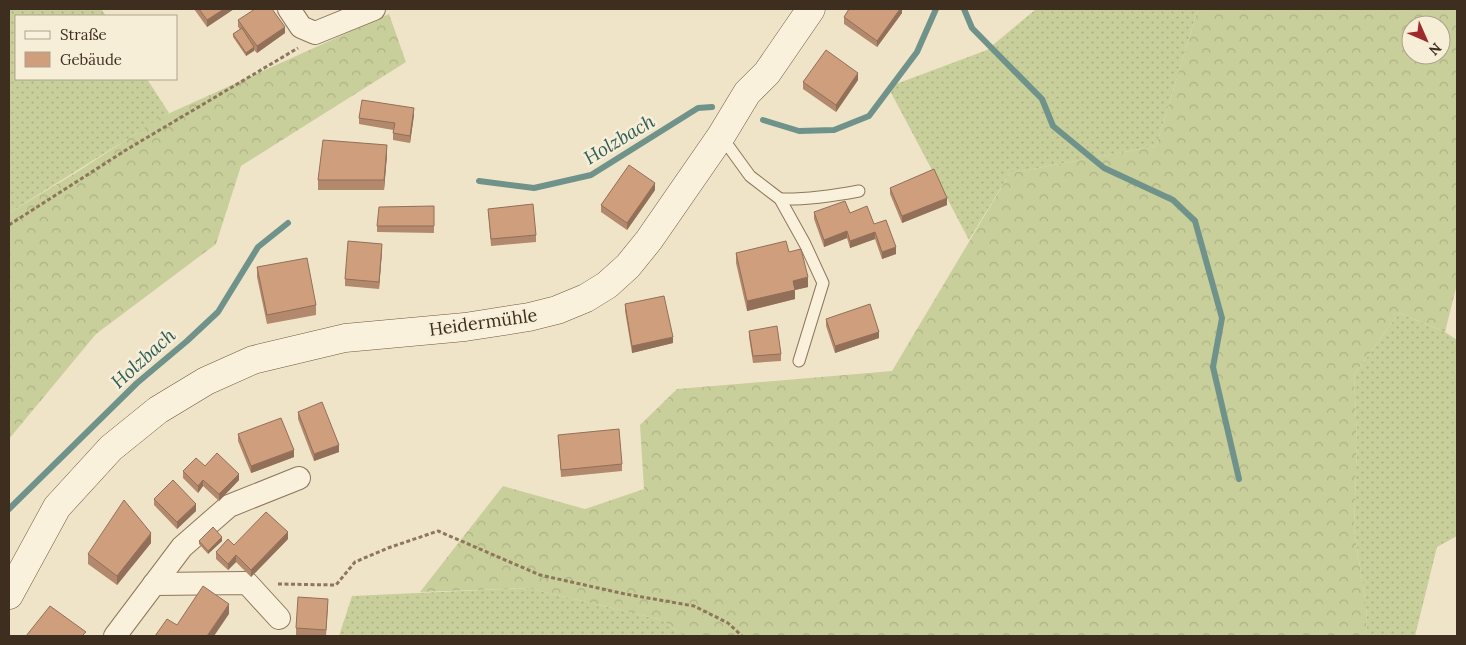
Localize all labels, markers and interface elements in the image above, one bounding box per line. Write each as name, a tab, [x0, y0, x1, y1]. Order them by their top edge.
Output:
legend	[15, 15, 178, 80]
north arrow	[1401, 15, 1451, 65]
text: Straße	[60, 25, 107, 44]
text: N	[1425, 39, 1445, 60]
text: Gebäude	[60, 50, 122, 69]
water label: Holzbach	[579, 108, 659, 170]
street label: Heidermühle	[427, 303, 539, 341]
water label: Holzbach	[106, 323, 180, 393]

